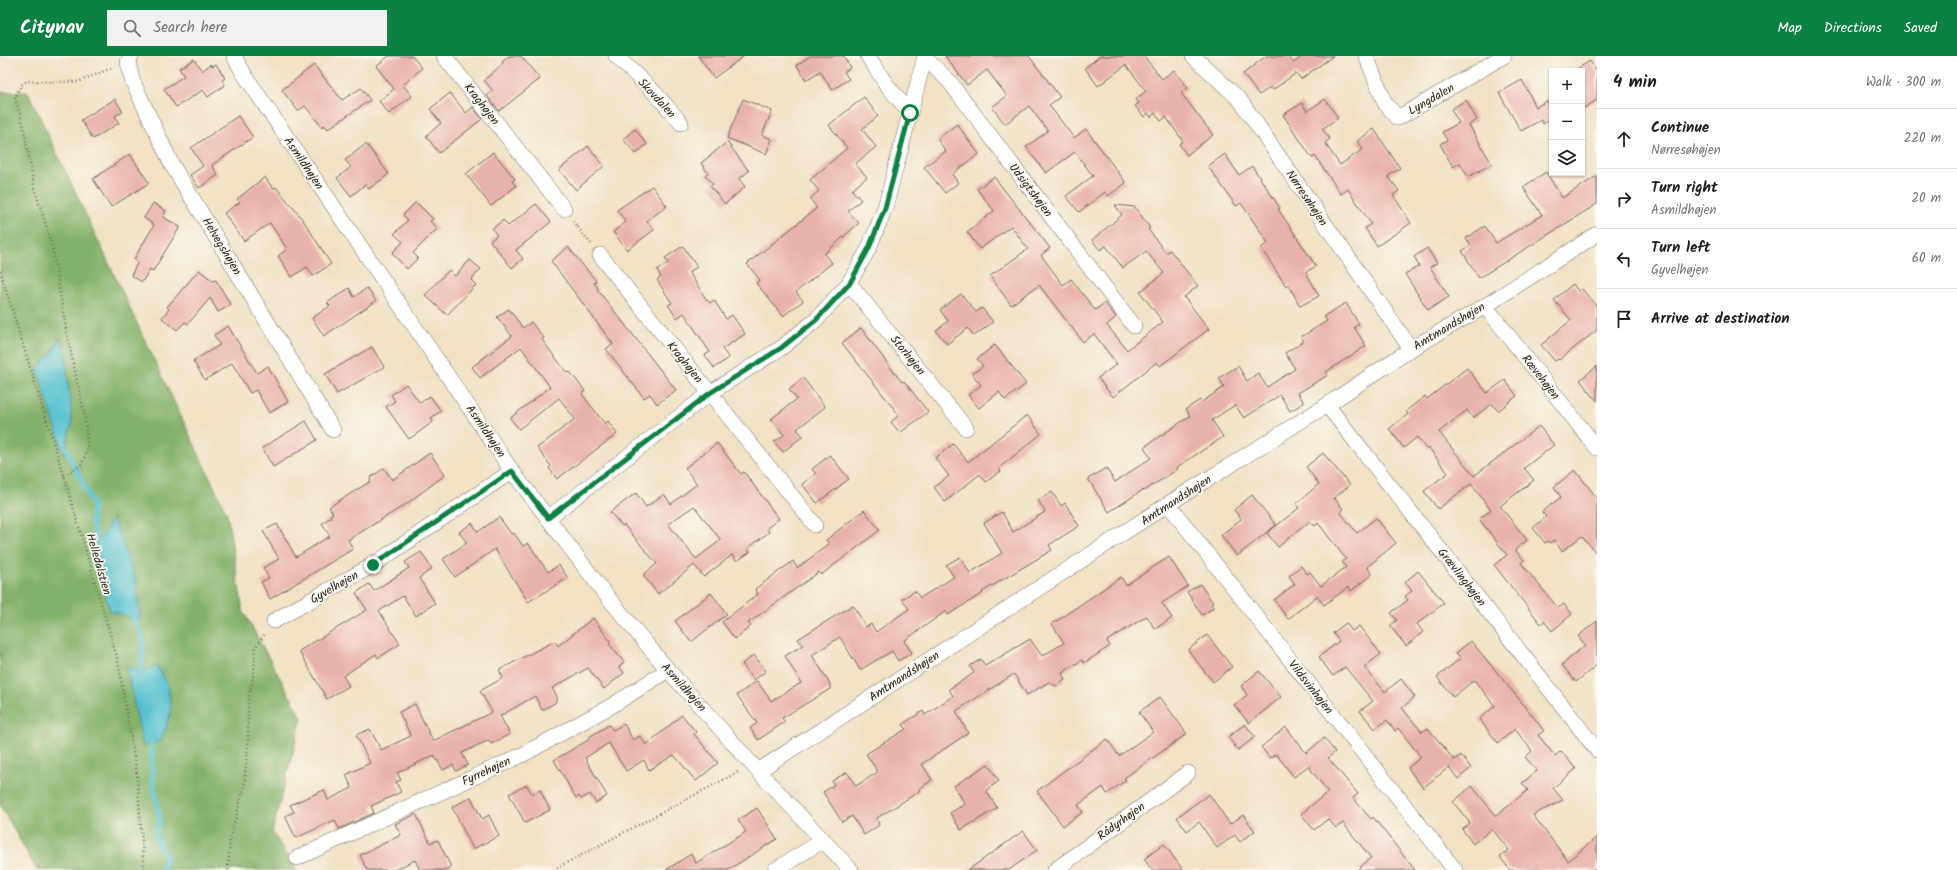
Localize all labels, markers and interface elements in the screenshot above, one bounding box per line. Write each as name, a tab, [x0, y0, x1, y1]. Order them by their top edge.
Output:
search box	[107, 10, 387, 46]
text: Citynav	[20, 13, 83, 43]
text: Search here	[153, 16, 227, 40]
icon: search	[121, 17, 143, 39]
text: Map	[1777, 17, 1802, 39]
text: Directions	[1824, 17, 1882, 39]
text: Saved	[1904, 17, 1937, 39]
map controls	[1549, 68, 1585, 176]
button: +	[1549, 68, 1585, 104]
text: 4 min	[1613, 69, 1657, 96]
text: Walk · 300 m	[1866, 72, 1941, 93]
street label: Skovdalen	[633, 74, 680, 123]
street label: Kraghøjen	[459, 79, 504, 130]
street label: Lyngdalen	[1405, 79, 1458, 120]
route start	[901, 104, 919, 122]
button: −	[1549, 104, 1585, 140]
text: Continue	[1651, 116, 1709, 140]
icon: ahead	[1613, 128, 1635, 150]
text: 220 m	[1904, 128, 1941, 149]
street label: Asmildhøjen	[279, 133, 328, 194]
button: layers	[1549, 140, 1585, 176]
text: Nørresøhøjen	[1651, 140, 1721, 161]
street label: Udsigtshøjen	[1004, 159, 1057, 221]
street label: Nørresøhøjen	[1281, 166, 1332, 230]
text: Turn right	[1651, 176, 1718, 200]
icon: right	[1613, 188, 1635, 210]
text: 20 m	[1911, 188, 1941, 209]
text: Asmildhøjen	[1651, 200, 1717, 221]
street label: Helvegshøjen	[197, 214, 246, 279]
text: Turn left	[1651, 236, 1711, 260]
icon: left	[1613, 248, 1635, 270]
text: 60 m	[1912, 248, 1941, 269]
text: Gyvelhøjen	[1651, 260, 1709, 281]
street label: Amtmandshøjen	[1410, 297, 1489, 355]
text: Arrive at destination	[1651, 307, 1790, 331]
icon: arrive	[1613, 308, 1635, 330]
street label: Storhøjen	[885, 331, 930, 380]
street label: Kraghøjen	[662, 337, 707, 387]
street label: Rævehøjen	[1517, 351, 1564, 404]
street label: Asmildhøjen	[461, 401, 510, 462]
street label: Amtmandshøjen	[1137, 470, 1215, 530]
street label: Helledalstien	[81, 531, 116, 597]
street label: Grævlinghøjen	[1433, 544, 1491, 611]
route end	[364, 556, 382, 574]
street label: Gyvelhøjen	[306, 566, 362, 609]
street label: Amtmandshøjen	[865, 646, 943, 706]
street label: Vildsvinhøjen	[1283, 656, 1338, 719]
street label: Asmildhøjen	[656, 658, 711, 716]
street label: Fyrrehøjen	[459, 752, 514, 791]
street label: Rådyrhøjen	[1093, 798, 1149, 845]

